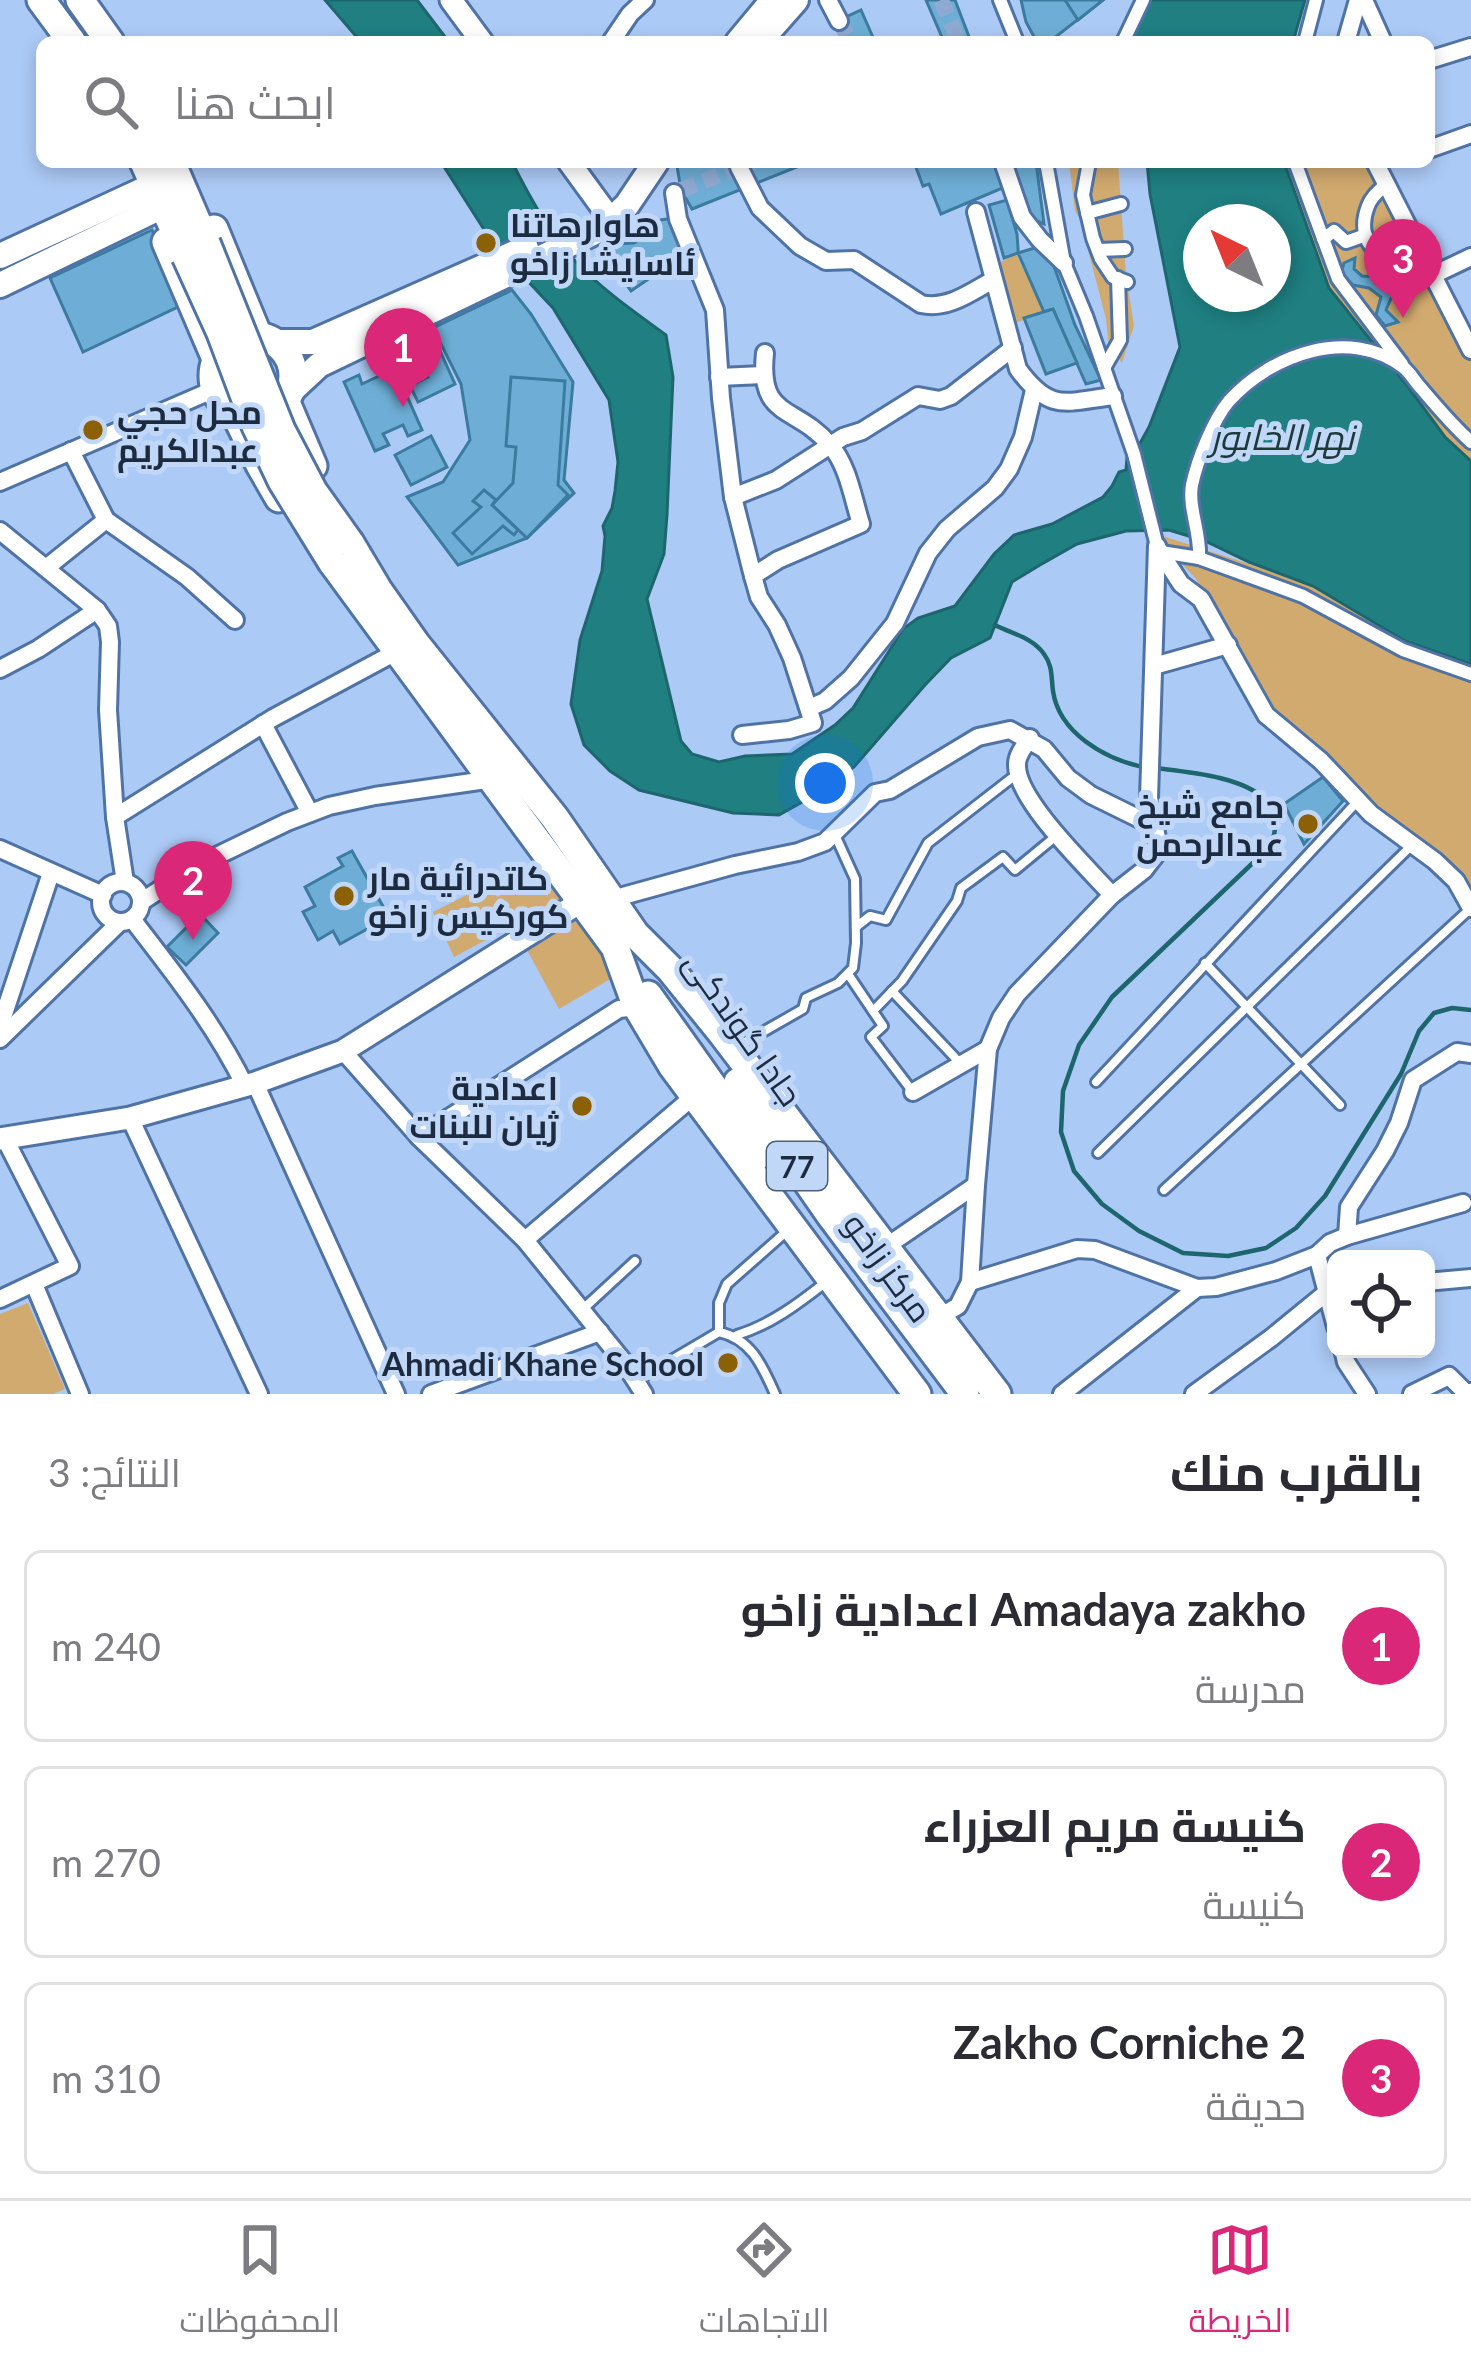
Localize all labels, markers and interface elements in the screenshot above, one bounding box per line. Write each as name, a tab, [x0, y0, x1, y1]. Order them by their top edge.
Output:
search box	[36, 36, 1435, 168]
icon: search	[78, 69, 144, 135]
text: ابحث هنا	[174, 75, 336, 129]
place label: هاوارهاتنا ئاسایشا زاخو	[510, 204, 695, 284]
north arrow	[1183, 204, 1291, 312]
pin: 3	[1364, 219, 1442, 318]
marker: هاوارهاتنا ئاسایشا زاخو	[473, 230, 499, 256]
pin: 1	[364, 308, 442, 407]
place label: محل حجي عبدالكريم	[117, 391, 262, 473]
water label: نهر الخابور	[1206, 414, 1358, 459]
marker: محل حجي عبدالكريم	[80, 417, 106, 443]
your location	[795, 753, 855, 813]
place label: جامع شيخ عبدالرحمن	[1136, 785, 1284, 864]
marker: جامع شيخ عبدالرحمن	[1295, 811, 1321, 837]
pin: 2	[154, 841, 232, 940]
place label: كاتدرائية مار كوركيس زاخو	[367, 857, 569, 937]
marker: كاتدرائية مار كوركيس زاخو	[331, 883, 357, 909]
street label: جادا گوندکی	[675, 943, 812, 1114]
place label: اعدادية ژیان للبنات	[410, 1067, 559, 1147]
marker: اعدادية ژیان للبنات	[569, 1093, 595, 1119]
road number: 77	[767, 1142, 827, 1190]
street label: مركز زاخو	[835, 1205, 942, 1330]
map controls	[1327, 1250, 1435, 1358]
button: locate	[1327, 1250, 1435, 1358]
place label: Ahmadi Khane School	[381, 1343, 704, 1383]
marker: Ahmadi Khane School	[715, 1350, 741, 1376]
text: بالقرب منك	[1170, 1441, 1423, 1502]
text: النتائج: 3	[48, 1449, 181, 1495]
text: Amadaya zakho اعدادية زاخو	[741, 1582, 1306, 1636]
text: 240 m	[51, 1623, 161, 1669]
text: 1	[1370, 1623, 1392, 1669]
text: مدرسة	[1195, 1665, 1306, 1711]
text: كنيسة مريم العزراء	[924, 1798, 1306, 1852]
text: 270 m	[51, 1839, 161, 1885]
text: 2	[1370, 1839, 1392, 1885]
text: كنيسة	[1203, 1881, 1306, 1927]
text: Zakho Corniche 2	[953, 2015, 1306, 2069]
text: 310 m	[51, 2055, 161, 2101]
text: 3	[1370, 2055, 1392, 2101]
text: حديقة	[1206, 2082, 1306, 2128]
tab: المحفوظات	[179, 2217, 340, 2351]
tab: الاتجاهات	[699, 2217, 830, 2351]
tab: الخريطة	[1189, 2217, 1292, 2351]

